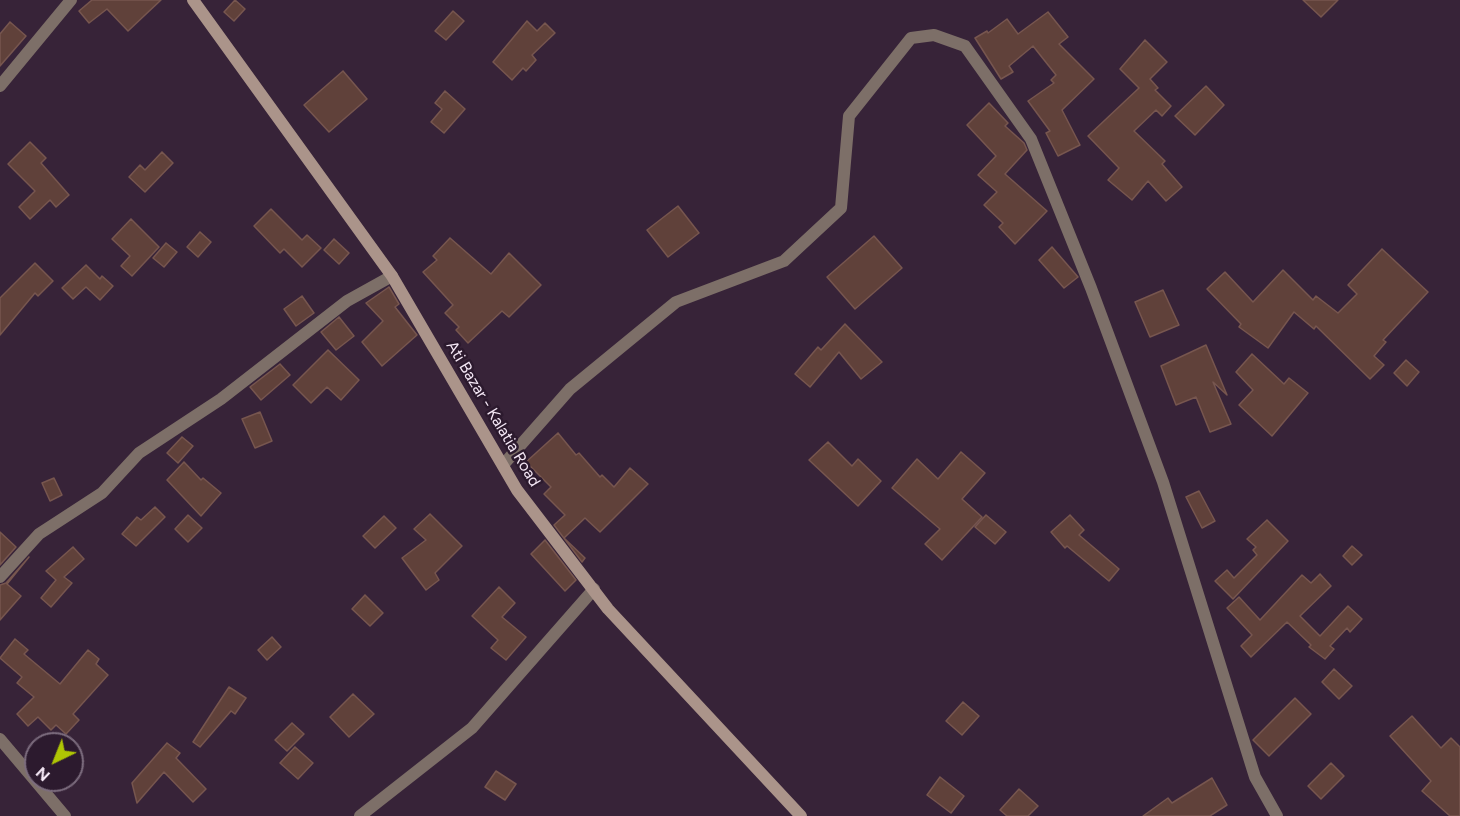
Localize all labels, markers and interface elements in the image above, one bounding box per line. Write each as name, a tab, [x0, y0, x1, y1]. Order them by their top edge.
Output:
street label: Ati Bazar - Kalatia Road	[442, 338, 544, 490]
north arrow	[24, 732, 84, 792]
text: N	[32, 763, 54, 785]

